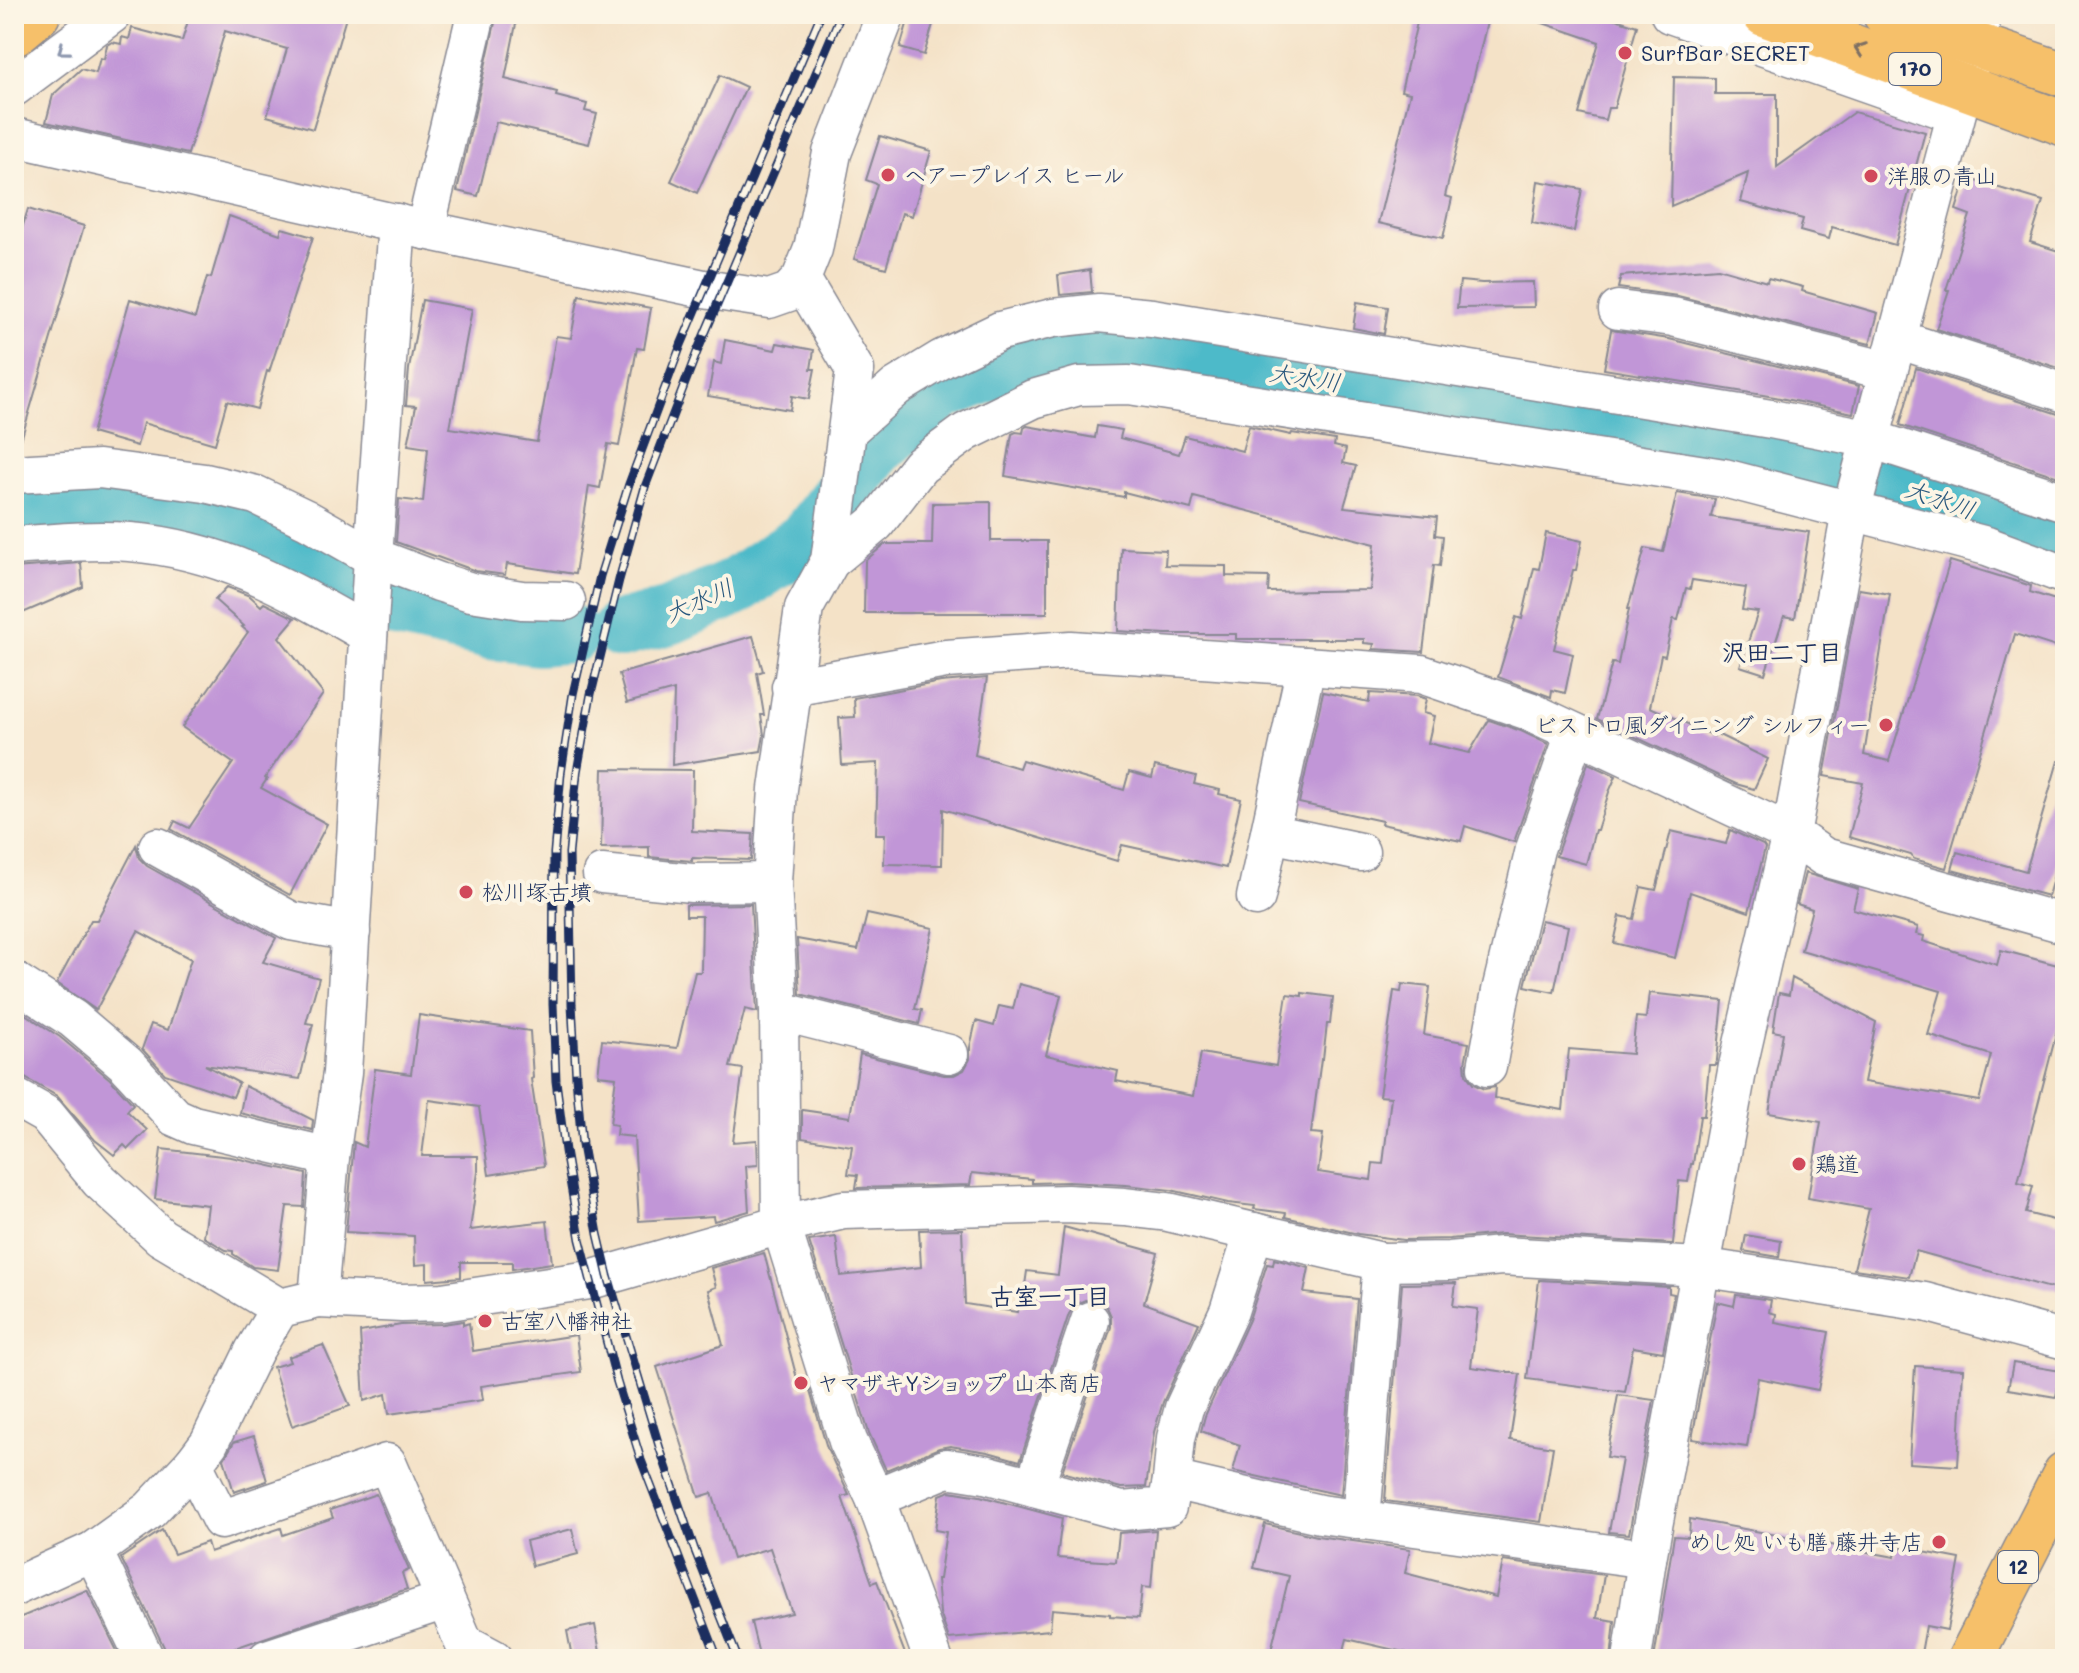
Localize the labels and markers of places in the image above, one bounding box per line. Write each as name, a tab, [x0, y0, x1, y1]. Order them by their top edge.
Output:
place label: SurfBar SECRET	[1641, 38, 1810, 67]
marker: SurfBar SECRET	[1616, 44, 1634, 62]
place label: ヘアープレイス ヒール	[904, 160, 1125, 189]
place label: 洋服の青山	[1887, 161, 1997, 190]
marker: ヘアープレイス ヒール	[879, 166, 897, 184]
marker: 洋服の青山	[1862, 167, 1880, 185]
place label: ビストロ風ダイニング シルフィー	[1535, 710, 1870, 739]
marker: ビストロ風ダイニング シルフィー	[1877, 716, 1895, 734]
place label: 松川塚古墳	[482, 877, 592, 906]
marker: 松川塚古墳	[457, 883, 475, 901]
place label: 鶏道	[1815, 1149, 1859, 1178]
marker: 鶏道	[1790, 1155, 1808, 1173]
place label: 古室八幡神社	[501, 1306, 633, 1335]
marker: 古室八幡神社	[476, 1312, 494, 1330]
place label: ヤマザキYショップ 山本商店	[817, 1368, 1102, 1397]
marker: ヤマザキYショップ 山本商店	[792, 1374, 810, 1392]
place label: めし処 いも膳 藤井寺店	[1689, 1527, 1923, 1556]
marker: めし処 いも膳 藤井寺店	[1930, 1533, 1948, 1551]

